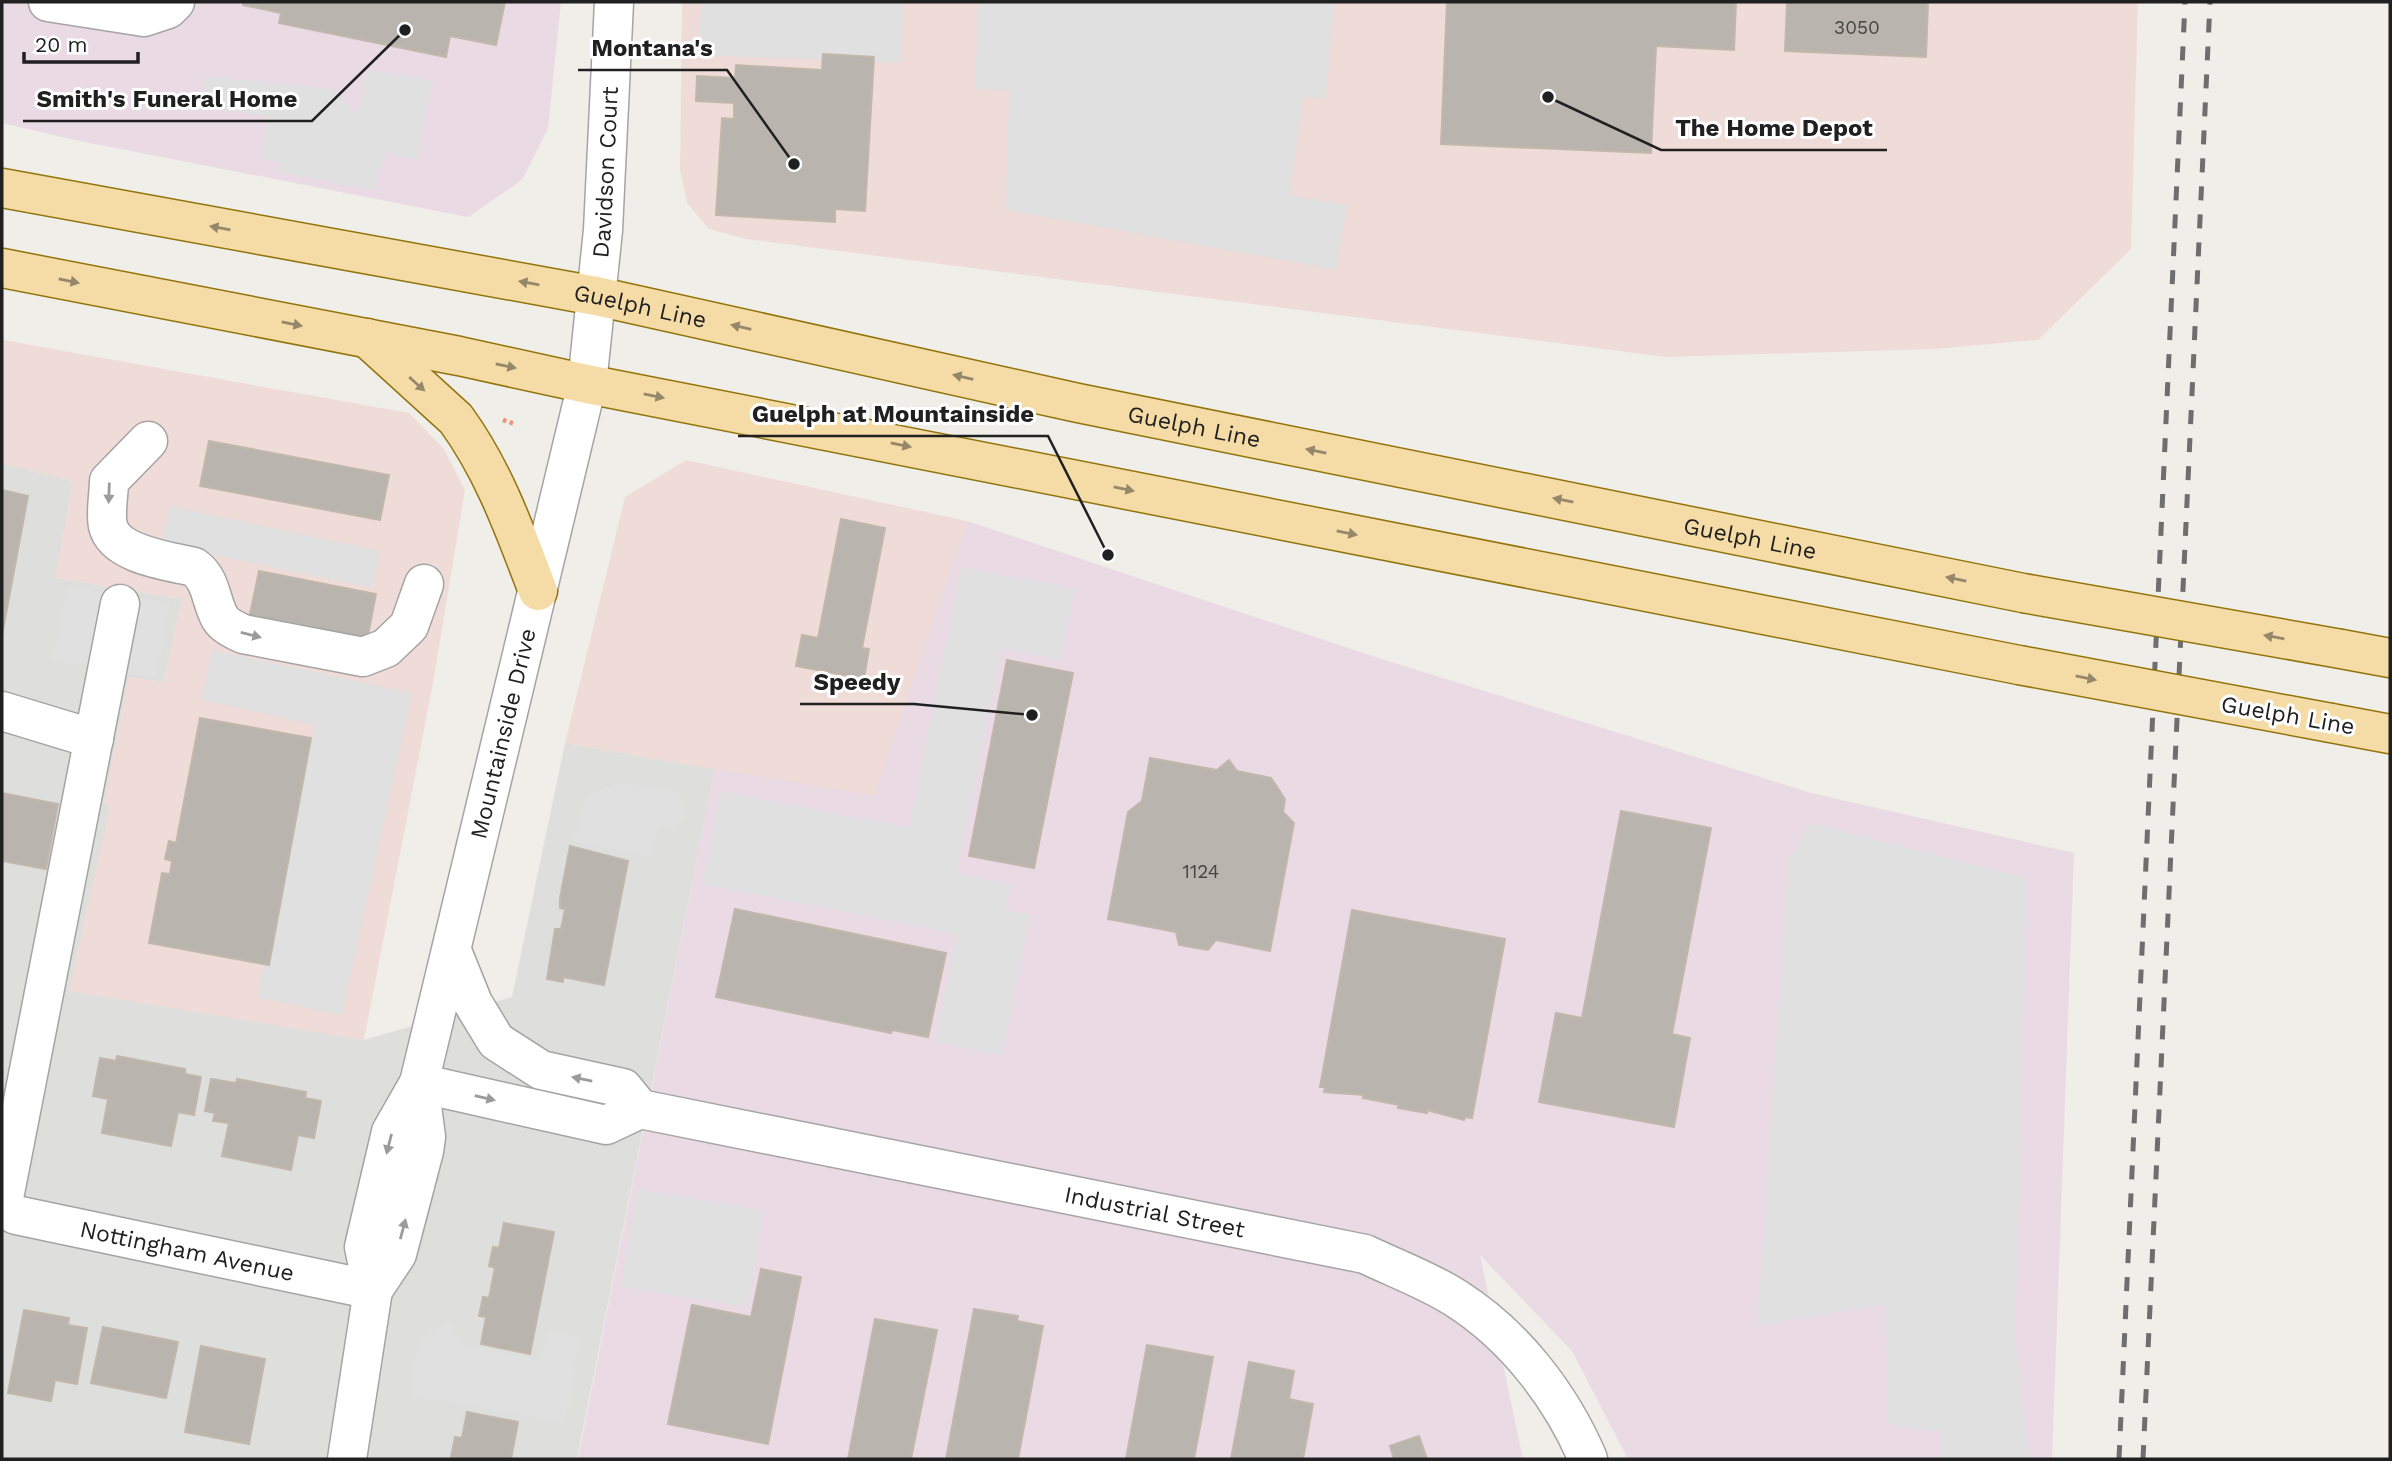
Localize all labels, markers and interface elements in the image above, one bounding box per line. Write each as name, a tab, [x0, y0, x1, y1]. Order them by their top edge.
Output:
house number: 3050	[1834, 16, 1880, 39]
scale bar	[24, 21, 138, 65]
callout: Montana's	[578, 25, 727, 70]
text: 20 m	[35, 32, 87, 57]
text: Montana's	[591, 34, 713, 62]
callout: Smith's Funeral Home	[23, 76, 312, 121]
text: Smith's Funeral Home	[37, 85, 298, 113]
street label: Davidson Court	[587, 85, 624, 259]
callout: The Home Depot	[1661, 105, 1887, 150]
text: The Home Depot	[1675, 114, 1873, 142]
one-way arrow	[209, 222, 231, 233]
one-way arrow	[58, 276, 80, 287]
one-way arrow	[518, 278, 540, 289]
street label: Guelph Line	[572, 279, 709, 334]
one-way arrow	[281, 318, 303, 329]
one-way arrow	[730, 321, 752, 332]
one-way arrow	[495, 361, 517, 372]
one-way arrow	[952, 372, 974, 383]
one-way arrow	[409, 376, 426, 392]
one-way arrow	[643, 391, 665, 402]
callout: Guelph at Mountainside	[738, 391, 1048, 436]
text: Guelph at Mountainside	[752, 400, 1034, 428]
street label: Guelph Line	[1125, 400, 1263, 453]
one-way arrow	[890, 440, 912, 451]
one-way arrow	[1305, 445, 1327, 456]
one-way arrow	[103, 483, 114, 505]
one-way arrow	[1113, 484, 1135, 495]
one-way arrow	[1552, 495, 1574, 506]
street label: Guelph Line	[1681, 512, 1819, 565]
one-way arrow	[1336, 528, 1358, 539]
one-way arrow	[1945, 574, 1967, 585]
street label: Mountainside Drive	[465, 626, 542, 842]
one-way arrow	[240, 630, 262, 641]
one-way arrow	[2263, 631, 2285, 642]
callout: Speedy	[800, 659, 914, 704]
text: Speedy	[814, 668, 901, 696]
one-way arrow	[2075, 673, 2097, 684]
street label: Guelph Line	[2219, 690, 2357, 741]
house number: 1124	[1183, 860, 1219, 883]
one-way arrow	[571, 1074, 593, 1085]
one-way arrow	[474, 1093, 496, 1104]
one-way arrow	[383, 1133, 394, 1155]
street label: Industrial Street	[1062, 1181, 1247, 1244]
street label: Nottingham Avenue	[77, 1216, 297, 1287]
one-way arrow	[398, 1218, 409, 1240]

